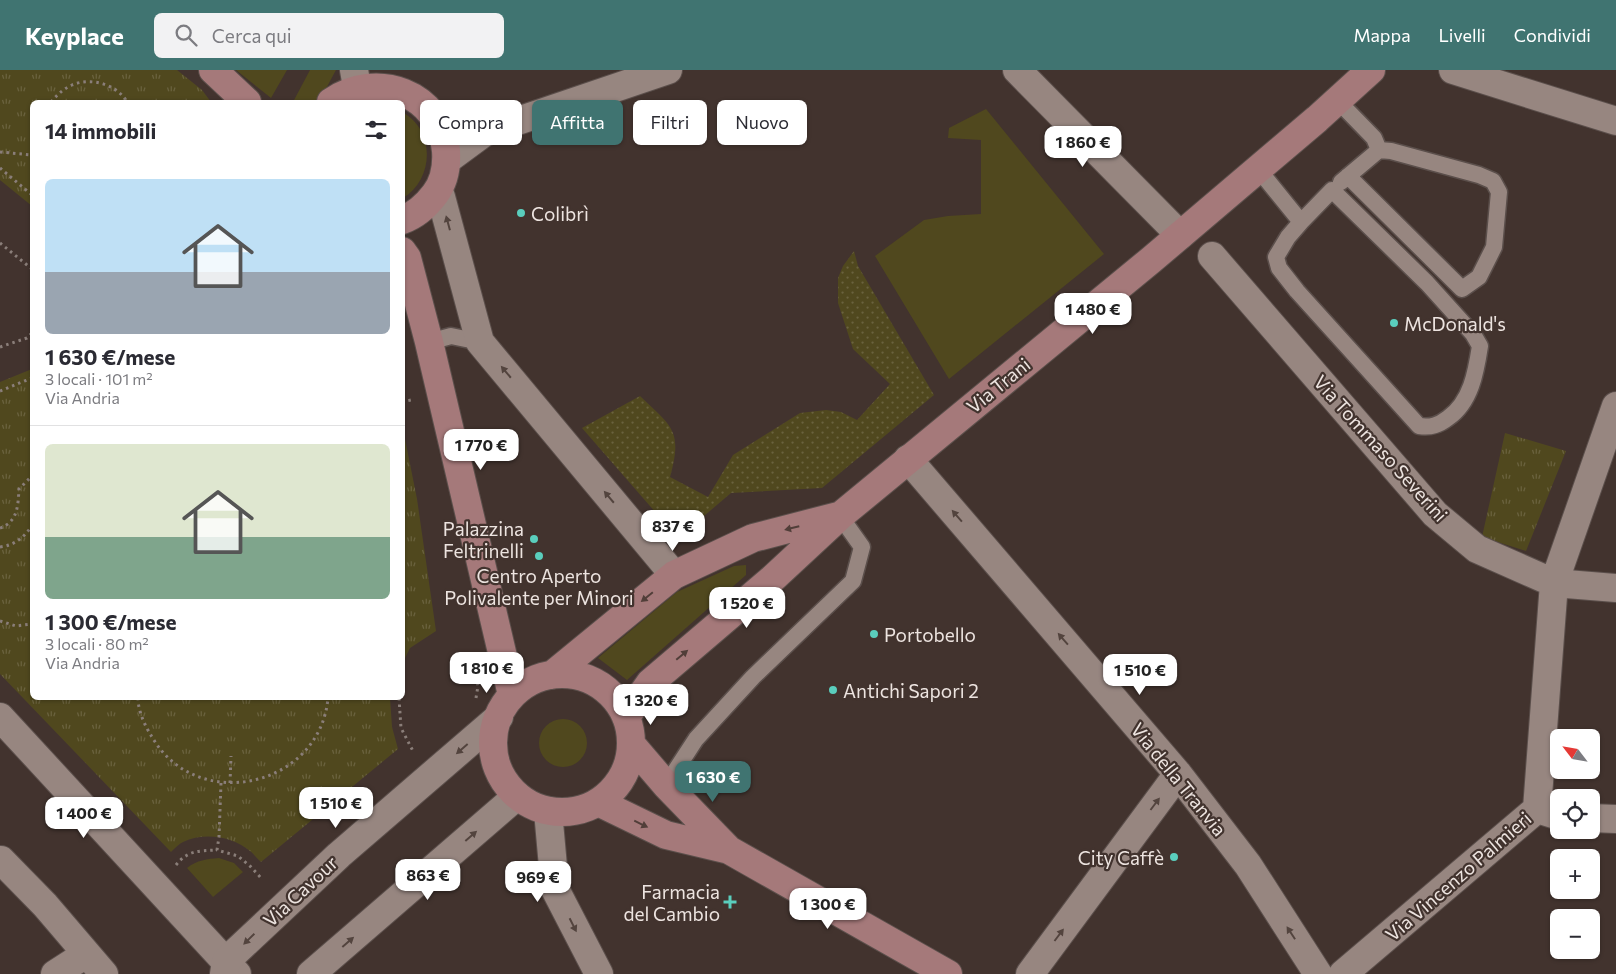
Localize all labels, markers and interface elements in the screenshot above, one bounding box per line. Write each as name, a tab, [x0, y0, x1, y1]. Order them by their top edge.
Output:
search box	[154, 13, 504, 58]
text: Keyplace	[25, 21, 124, 50]
icon: search	[172, 21, 200, 49]
text: Cerca qui	[212, 24, 292, 47]
text: Mappa	[1353, 24, 1411, 46]
text: Livelli	[1439, 24, 1486, 46]
text: Condividi	[1514, 24, 1591, 46]
chip: Compra	[420, 100, 522, 145]
chip: Affitta	[532, 100, 623, 145]
chip: Filtri	[633, 100, 707, 145]
chip: Nuovo	[717, 100, 807, 145]
icon: filters	[362, 116, 390, 144]
text: 14 immobili	[45, 118, 156, 143]
pin: 1 860 €	[1037, 126, 1129, 168]
text: 1 860 €	[1055, 132, 1111, 151]
place label: Colibrì	[531, 202, 589, 225]
marker: Colibrì	[515, 207, 527, 219]
icon: home	[173, 211, 263, 301]
one-way arrow	[444, 215, 452, 230]
pin: 1 480 €	[1047, 292, 1139, 335]
text: 1 480 €	[1066, 299, 1120, 318]
place label: McDonald's	[1404, 312, 1506, 335]
marker: McDonald's	[1388, 317, 1400, 329]
text: 1 630 €/mese	[45, 344, 175, 369]
street label: Via Trani	[962, 352, 1034, 418]
one-way arrow	[500, 366, 511, 379]
text: 3 locali · 101 m²	[45, 369, 153, 388]
street label: Via Tommaso Severini	[1309, 370, 1453, 526]
text: Via Andria	[45, 388, 120, 407]
pin: 1 770 €	[435, 428, 527, 471]
text: 1 770 €	[455, 435, 507, 454]
icon: home	[173, 477, 263, 567]
one-way arrow	[604, 491, 615, 504]
pin: 837 €	[638, 510, 708, 552]
one-way arrow	[952, 510, 963, 522]
text: 837 €	[652, 516, 694, 535]
place label: Palazzina Feltrinelli	[443, 517, 524, 562]
one-way arrow	[785, 524, 800, 532]
marker: Palazzina Feltrinelli	[528, 533, 540, 545]
marker: Centro Aperto Polivalente per Minori	[533, 550, 545, 562]
place label: Centro Aperto Polivalente per Minori	[444, 564, 634, 609]
pin: 1 520 €	[701, 586, 793, 629]
one-way arrow	[641, 591, 654, 602]
text: 1 520 €	[720, 593, 774, 612]
text: 1 300 €/mese	[45, 609, 177, 634]
place label: Portobello	[884, 623, 976, 646]
marker: Portobello	[868, 628, 880, 640]
text: 3 locali · 80 m²	[45, 634, 149, 653]
one-way arrow	[1057, 634, 1069, 646]
one-way arrow	[676, 650, 689, 661]
pin: 1 810 €	[441, 652, 533, 694]
text: Via Andria	[45, 653, 120, 672]
pin: 1 510 €	[1094, 654, 1186, 696]
text: 1 810 €	[461, 658, 513, 677]
text: 1 510 €	[1114, 660, 1166, 679]
place label: Antichi Sapori 2	[843, 679, 979, 702]
pin: 1 320 €	[605, 684, 697, 726]
marker: Antichi Sapori 2	[827, 684, 839, 696]
text: 1 320 €	[624, 690, 678, 709]
street label: Via della Tranvia	[1126, 718, 1232, 840]
north arrow	[1550, 729, 1600, 779]
map controls	[1550, 729, 1600, 959]
one-way arrow	[456, 743, 468, 754]
pin: 1 630 €	[667, 760, 759, 803]
text: 1 630 €	[686, 767, 740, 786]
pin: 1 510 €	[290, 786, 382, 829]
button: locate	[1550, 789, 1600, 839]
text: 1 510 €	[310, 793, 362, 812]
pin: 1 400 €	[38, 796, 130, 839]
one-way arrow	[1150, 798, 1161, 811]
text: 1 400 €	[56, 803, 112, 822]
street label: Via Vincenzo Palmieri	[1380, 806, 1536, 946]
one-way arrow	[634, 819, 649, 828]
one-way arrow	[464, 830, 477, 841]
place label: City Caffè	[1078, 846, 1164, 869]
button: +	[1550, 849, 1600, 899]
street label: Via Cavour	[258, 851, 342, 931]
marker: City Caffè	[1168, 851, 1180, 863]
pin: 863 €	[393, 858, 463, 901]
pin: 969 €	[503, 860, 573, 903]
text: 863 €	[406, 865, 450, 884]
text: 969 €	[516, 867, 560, 886]
place label: Farmacia del Cambio	[624, 880, 720, 925]
pin: 1 300 €	[782, 888, 874, 930]
text: 1 300 €	[800, 894, 856, 913]
marker: Farmacia del Cambio	[724, 896, 736, 908]
button: −	[1550, 909, 1600, 959]
one-way arrow	[569, 917, 577, 932]
one-way arrow	[1286, 926, 1296, 940]
one-way arrow	[1053, 929, 1064, 942]
one-way arrow	[244, 933, 256, 945]
one-way arrow	[342, 937, 354, 948]

